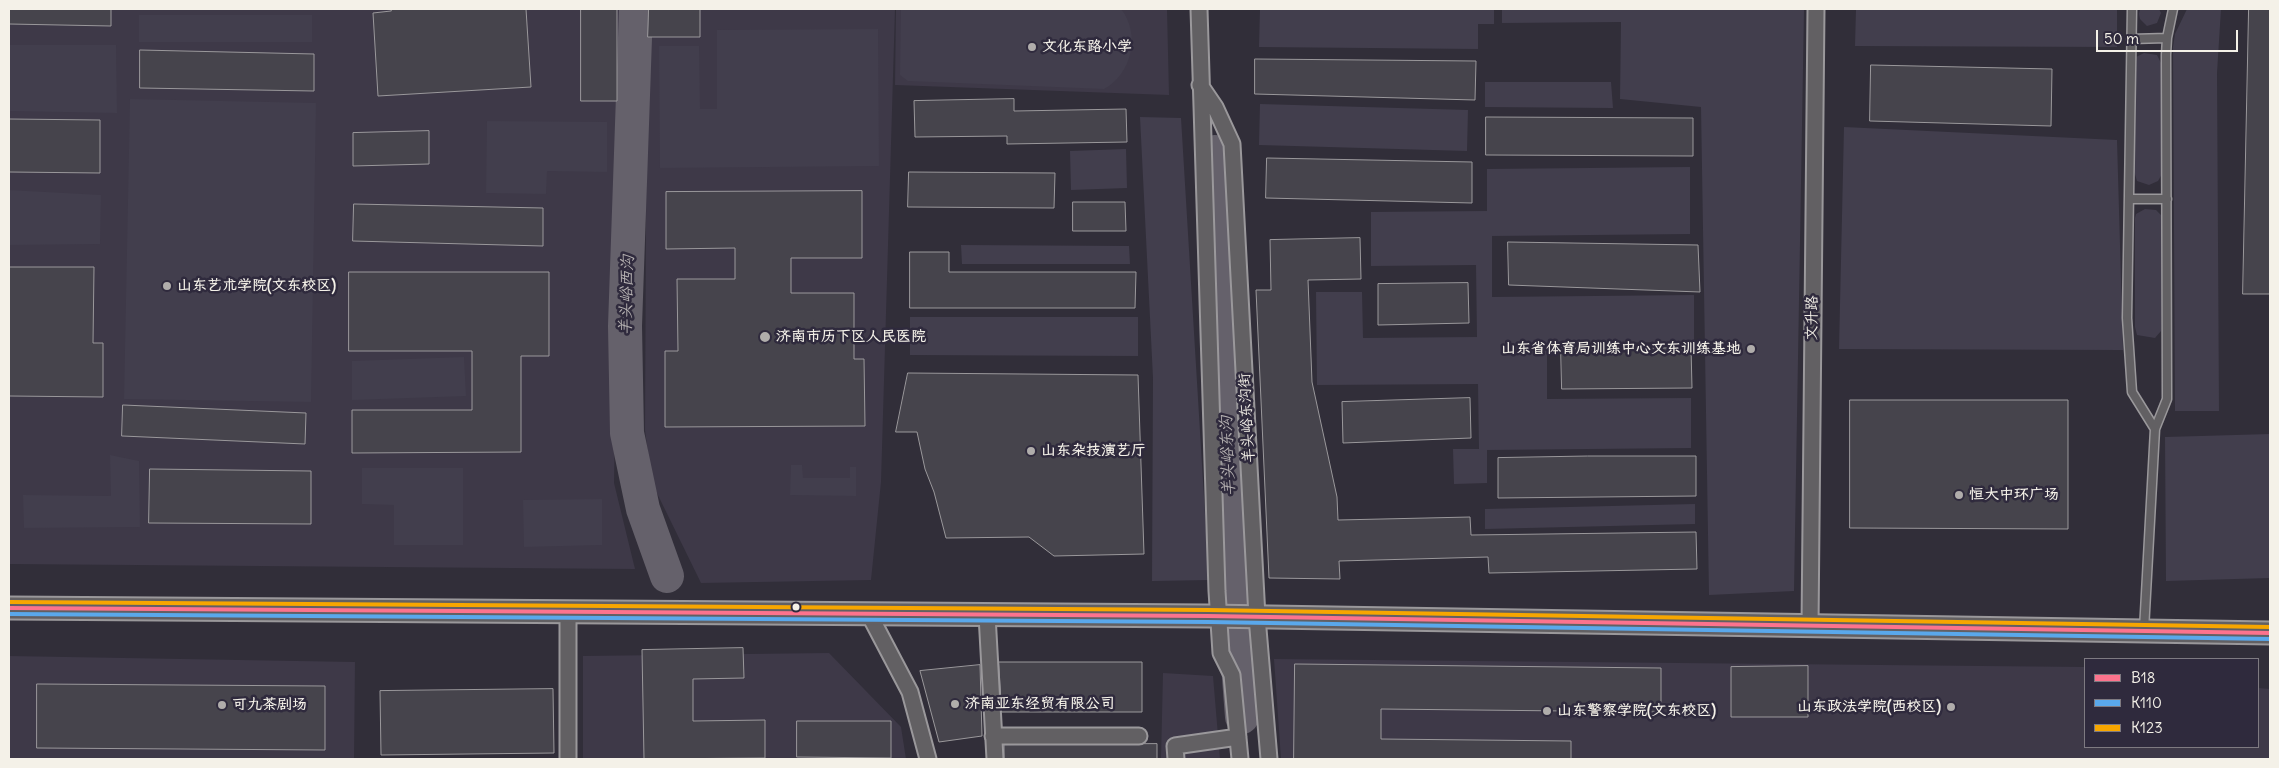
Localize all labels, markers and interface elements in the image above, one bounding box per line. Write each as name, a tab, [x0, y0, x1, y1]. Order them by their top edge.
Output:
scale bar	[2099, 20, 2242, 52]
text: 50 m	[2104, 29, 2139, 48]
place label: 文化东路小学	[1042, 38, 1132, 56]
marker: 文化东路小学	[1026, 41, 1038, 53]
water label: 羊头峪西沟	[616, 255, 638, 335]
place label: 山东艺术学院(文东校区)	[177, 277, 336, 295]
marker: 山东艺术学院(文东校区)	[161, 280, 173, 292]
street label: 文升路	[1803, 295, 1821, 341]
place label: 济南市历下区人民医院	[776, 328, 926, 346]
marker: 济南市历下区人民医院	[758, 330, 772, 344]
place label: 山东省体育局训练中心文东训练基地	[1501, 340, 1741, 358]
marker: 山东省体育局训练中心文东训练基地	[1745, 343, 1757, 355]
street label: 羊头峪东沟街	[1236, 373, 1258, 463]
water label: 羊头峪东沟	[1217, 416, 1239, 496]
place label: 山东杂技演艺厅	[1041, 442, 1146, 460]
marker: 山东杂技演艺厅	[1025, 445, 1037, 457]
place label: 恒大中环广场	[1969, 486, 2059, 504]
marker: 恒大中环广场	[1953, 489, 1965, 501]
unlabelled marker	[791, 602, 801, 612]
legend	[2084, 658, 2259, 748]
text: B18	[2131, 668, 2155, 687]
text: K110	[2131, 693, 2162, 712]
place label: 济南亚东经贸有限公司	[965, 695, 1115, 713]
place label: 可九茶剧场	[232, 696, 307, 714]
marker: 济南亚东经贸有限公司	[949, 698, 961, 710]
place label: 山东政法学院(西校区)	[1797, 698, 1941, 716]
marker: 可九茶剧场	[216, 699, 228, 711]
marker: 山东政法学院(西校区)	[1945, 701, 1957, 713]
place label: 山东警察学院(文东校区)	[1557, 702, 1716, 720]
marker: 山东警察学院(文东校区)	[1541, 705, 1553, 717]
text: K123	[2131, 718, 2163, 737]

